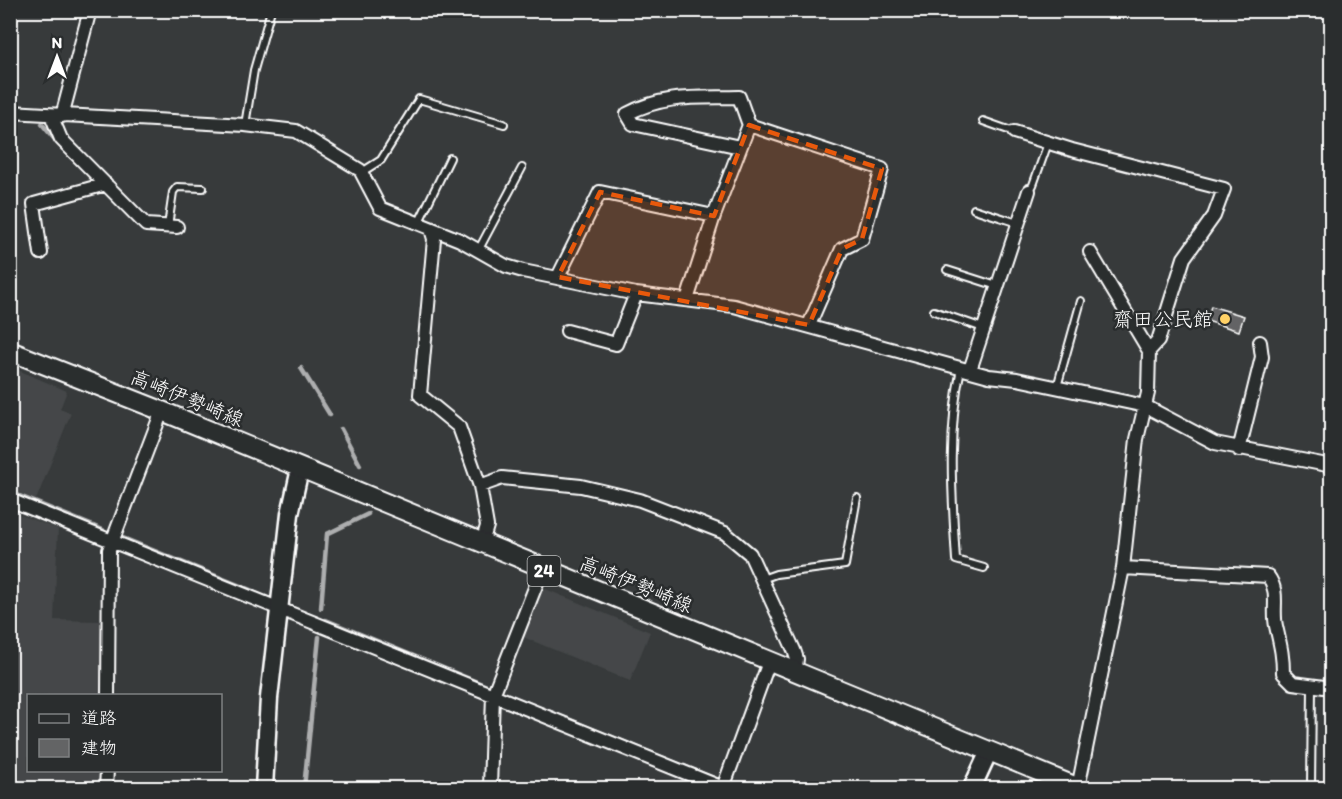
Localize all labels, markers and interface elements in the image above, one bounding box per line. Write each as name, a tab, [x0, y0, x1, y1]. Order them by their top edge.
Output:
north arrow	[27, 27, 87, 87]
text: N	[52, 33, 62, 52]
place label: 齋田公民館	[1113, 307, 1213, 331]
marker: 齋田公民館	[1218, 312, 1232, 326]
street label: 高崎伊勢崎線	[127, 364, 247, 432]
street label: 高崎伊勢崎線	[576, 550, 696, 618]
road number: 24	[528, 556, 560, 586]
legend	[27, 694, 222, 772]
text: 道路	[81, 707, 117, 729]
text: 建物	[81, 737, 117, 759]

